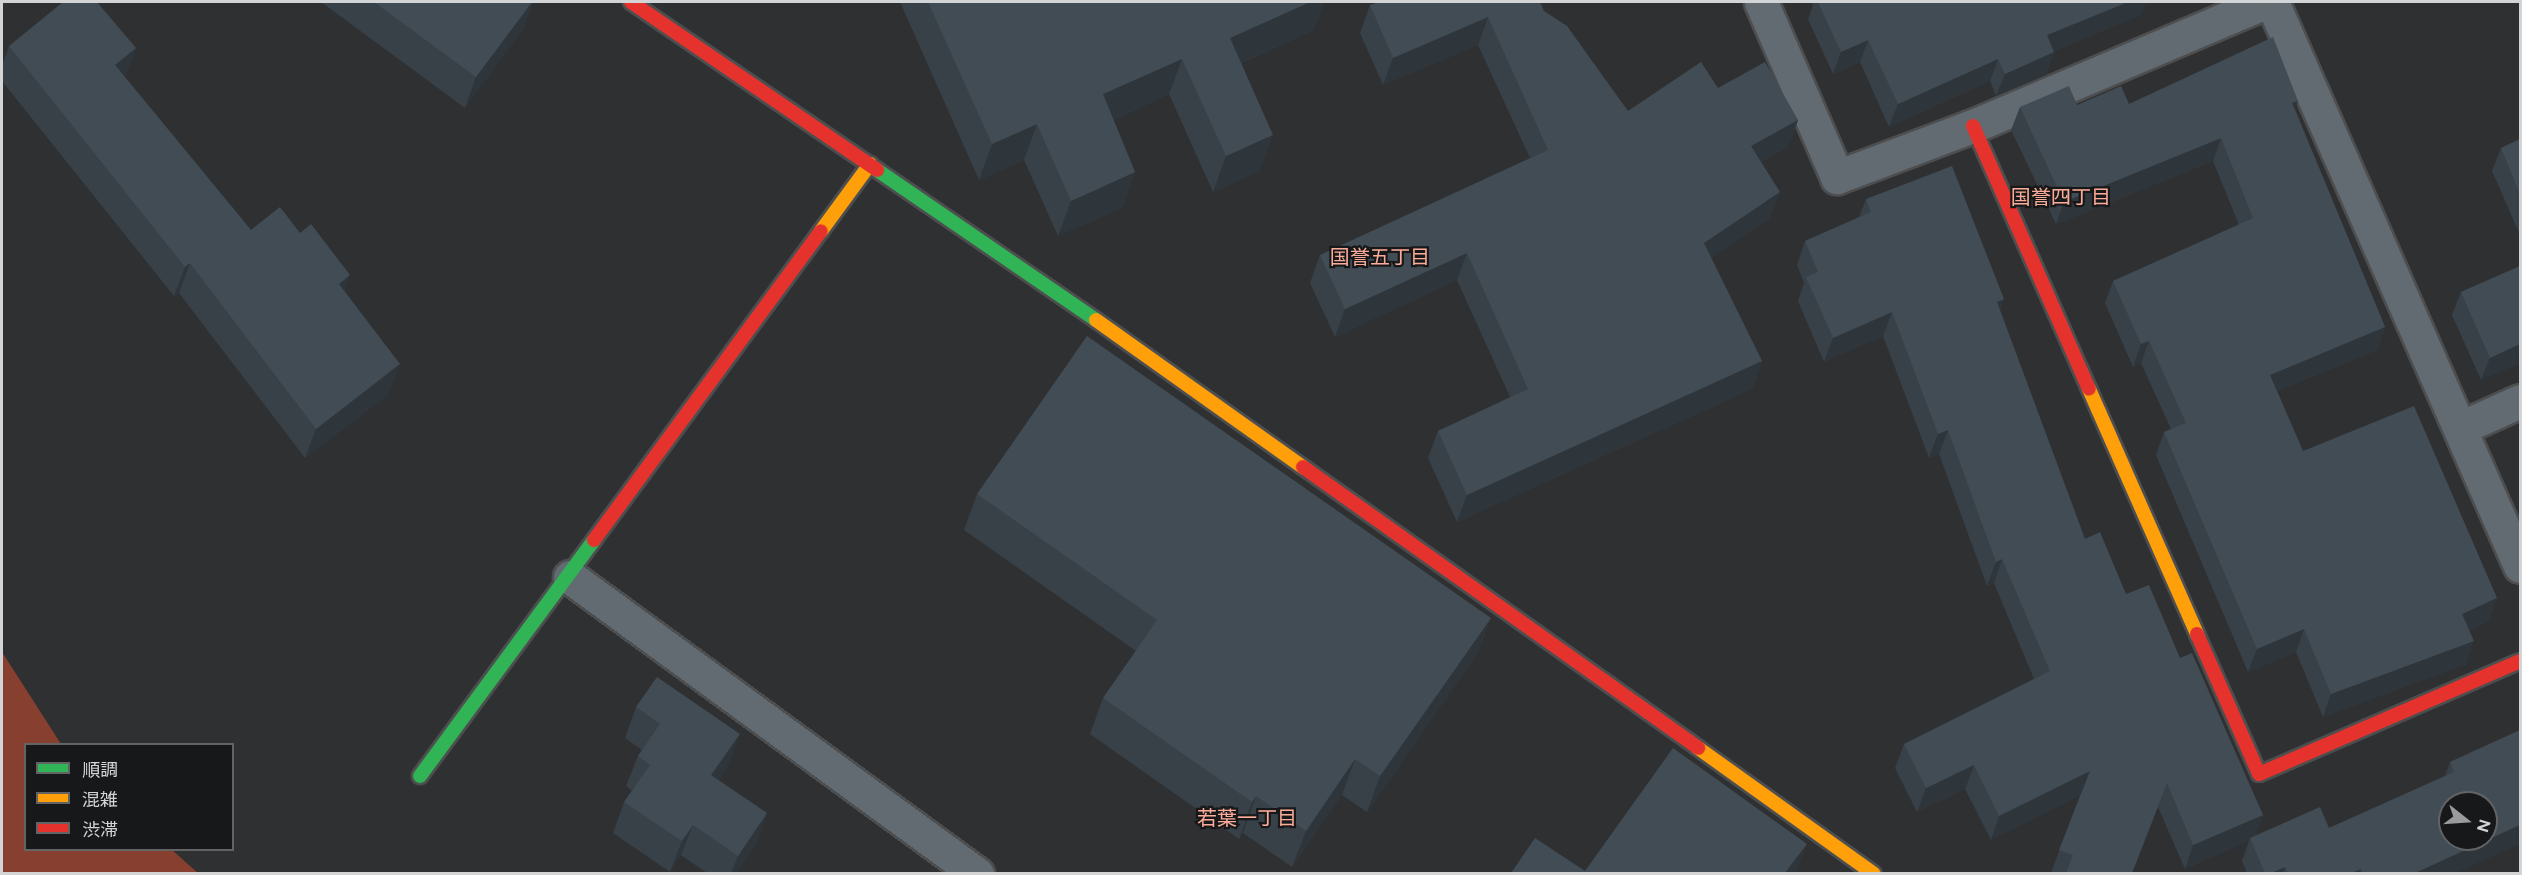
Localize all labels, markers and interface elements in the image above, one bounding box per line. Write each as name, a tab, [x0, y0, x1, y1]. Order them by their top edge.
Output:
district label: 国誉四丁目	[2011, 185, 2111, 209]
district label: 国誉五丁目	[1330, 245, 1430, 269]
legend	[24, 743, 234, 851]
text: 順調	[82, 759, 118, 781]
text: 混雑	[82, 789, 118, 811]
north arrow	[2438, 791, 2498, 851]
district label: 若葉一丁目	[1197, 806, 1297, 830]
text: N	[2473, 817, 2495, 835]
text: 渋滞	[82, 819, 118, 841]

